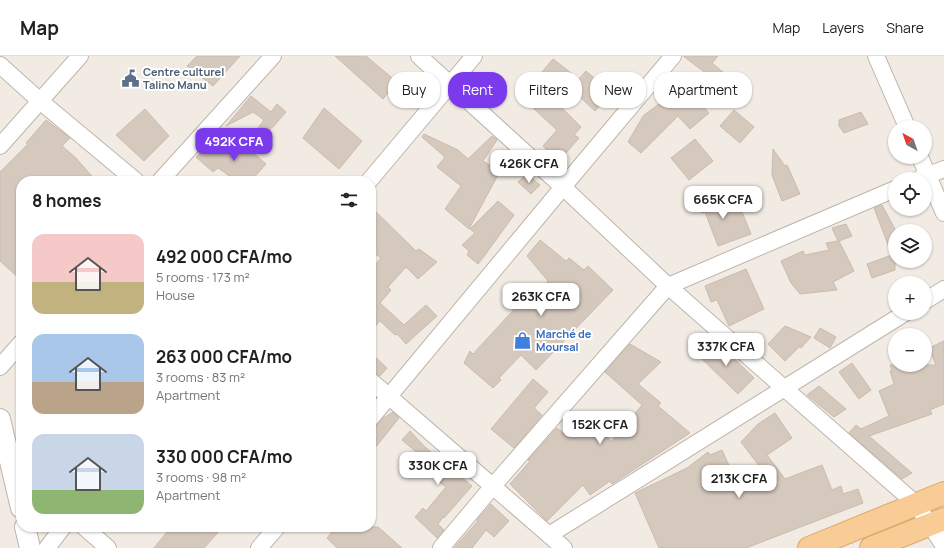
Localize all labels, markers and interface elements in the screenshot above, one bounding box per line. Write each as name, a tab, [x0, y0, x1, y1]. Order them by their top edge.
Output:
text: Map	[20, 15, 59, 41]
text: Map	[772, 18, 800, 37]
text: Layers	[822, 18, 864, 37]
text: Share	[886, 18, 924, 37]
place label: Centre culturel Talino Manu	[143, 64, 224, 92]
public building icon: Centre culturel Talino Manu	[120, 68, 140, 88]
chip: Buy	[388, 72, 440, 108]
chip: Rent	[448, 72, 507, 108]
chip: Filters	[515, 72, 582, 108]
chip: New	[590, 72, 646, 108]
chip: Apartment	[654, 72, 752, 108]
north arrow	[888, 120, 932, 164]
map controls	[888, 120, 932, 372]
pin: 492K CFA	[193, 128, 275, 162]
text: 492K CFA	[204, 132, 264, 150]
pin: 426K CFA	[488, 150, 570, 184]
text: 426K CFA	[499, 154, 559, 172]
button: locate	[888, 172, 932, 216]
pin: 665K CFA	[682, 186, 764, 220]
text: 8 homes	[32, 189, 102, 212]
icon: filters	[338, 189, 360, 211]
text: 665K CFA	[693, 190, 753, 208]
button: layers	[888, 224, 932, 268]
text: 492 000 CFA/mo	[156, 245, 292, 268]
icon: home	[64, 250, 112, 298]
text: 5 rooms · 173 m²	[156, 268, 250, 286]
button: +	[888, 276, 932, 320]
pin: 263K CFA	[500, 283, 582, 317]
text: House	[156, 286, 195, 304]
text: 263K CFA	[511, 287, 571, 305]
place label: Marché de Moursal	[536, 326, 592, 354]
button: −	[888, 328, 932, 372]
shop icon: Marché de Moursal	[513, 330, 533, 350]
pin: 337K CFA	[685, 333, 767, 367]
text: 337K CFA	[697, 337, 755, 355]
text: 263 000 CFA/mo	[156, 345, 292, 368]
icon: home	[64, 350, 112, 398]
text: 3 rooms · 83 m²	[156, 368, 245, 386]
text: Apartment	[156, 386, 220, 404]
pin: 152K CFA	[559, 411, 641, 445]
text: 152K CFA	[572, 415, 628, 433]
text: 330 000 CFA/mo	[156, 445, 293, 468]
icon: home	[64, 450, 112, 498]
pin: 330K CFA	[397, 452, 479, 486]
text: 330K CFA	[408, 456, 468, 474]
pin: 213K CFA	[698, 465, 780, 499]
text: 3 rooms · 98 m²	[156, 468, 246, 486]
text: 213K CFA	[711, 469, 767, 487]
text: Apartment	[156, 486, 220, 504]

